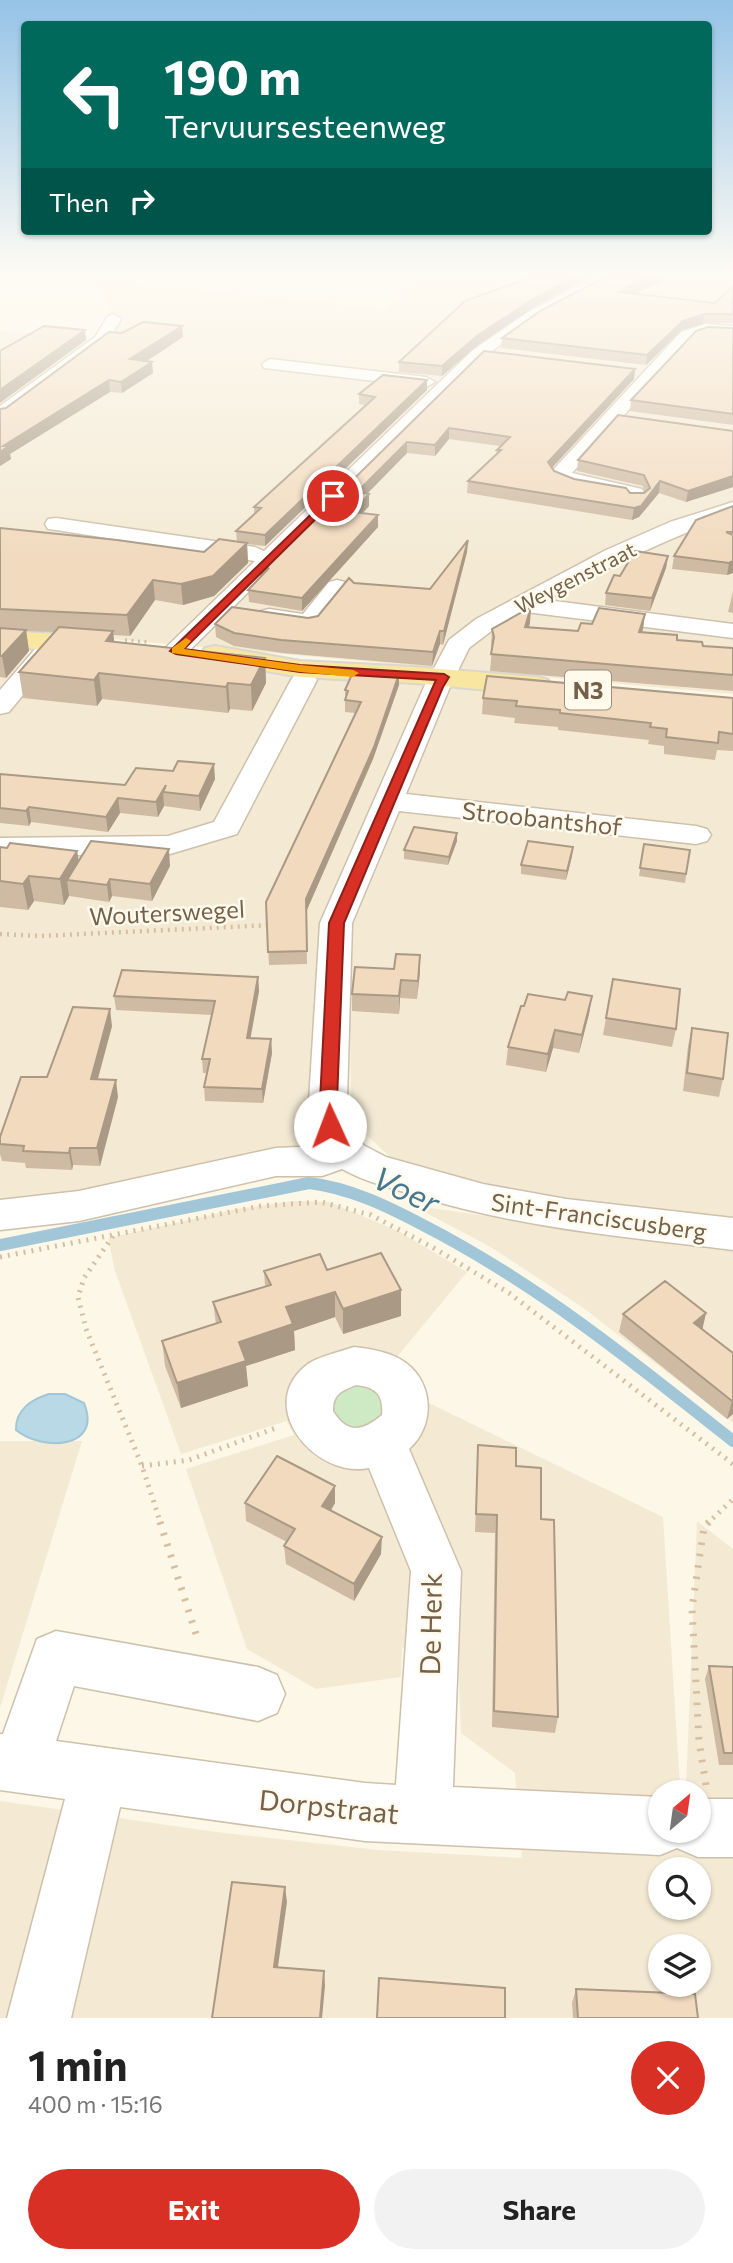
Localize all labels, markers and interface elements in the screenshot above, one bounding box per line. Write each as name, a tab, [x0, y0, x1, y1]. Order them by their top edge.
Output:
text: 190 m	[164, 45, 301, 105]
icon: left	[49, 49, 140, 140]
text: Tervuursesteenweg	[164, 105, 446, 145]
icon: right	[123, 182, 161, 220]
text: Then	[49, 186, 109, 217]
pin	[303, 466, 363, 526]
icon: arrive	[314, 477, 352, 515]
street label: Weygenstraat	[510, 536, 640, 618]
road number: N3	[565, 670, 611, 710]
street label: Stroobantshof	[461, 795, 624, 841]
street label: Wouterswegel	[88, 893, 246, 931]
position arrow	[293, 1089, 367, 1163]
water label: Voer	[367, 1156, 448, 1222]
street label: Sint-Franciscusberg	[489, 1186, 709, 1246]
street label: De Herk	[412, 1572, 448, 1676]
north arrow	[648, 1780, 710, 1843]
map controls	[648, 1780, 711, 1997]
street label: Dorpstraat	[257, 1782, 401, 1830]
button: search	[648, 1857, 711, 1920]
button: layers	[648, 1934, 711, 1997]
text: 1 min	[28, 2038, 128, 2090]
button: close	[631, 2041, 705, 2115]
text: 400 m · 15:16	[28, 2090, 163, 2118]
button: Exit	[28, 2169, 360, 2249]
button: Share	[374, 2169, 705, 2249]

